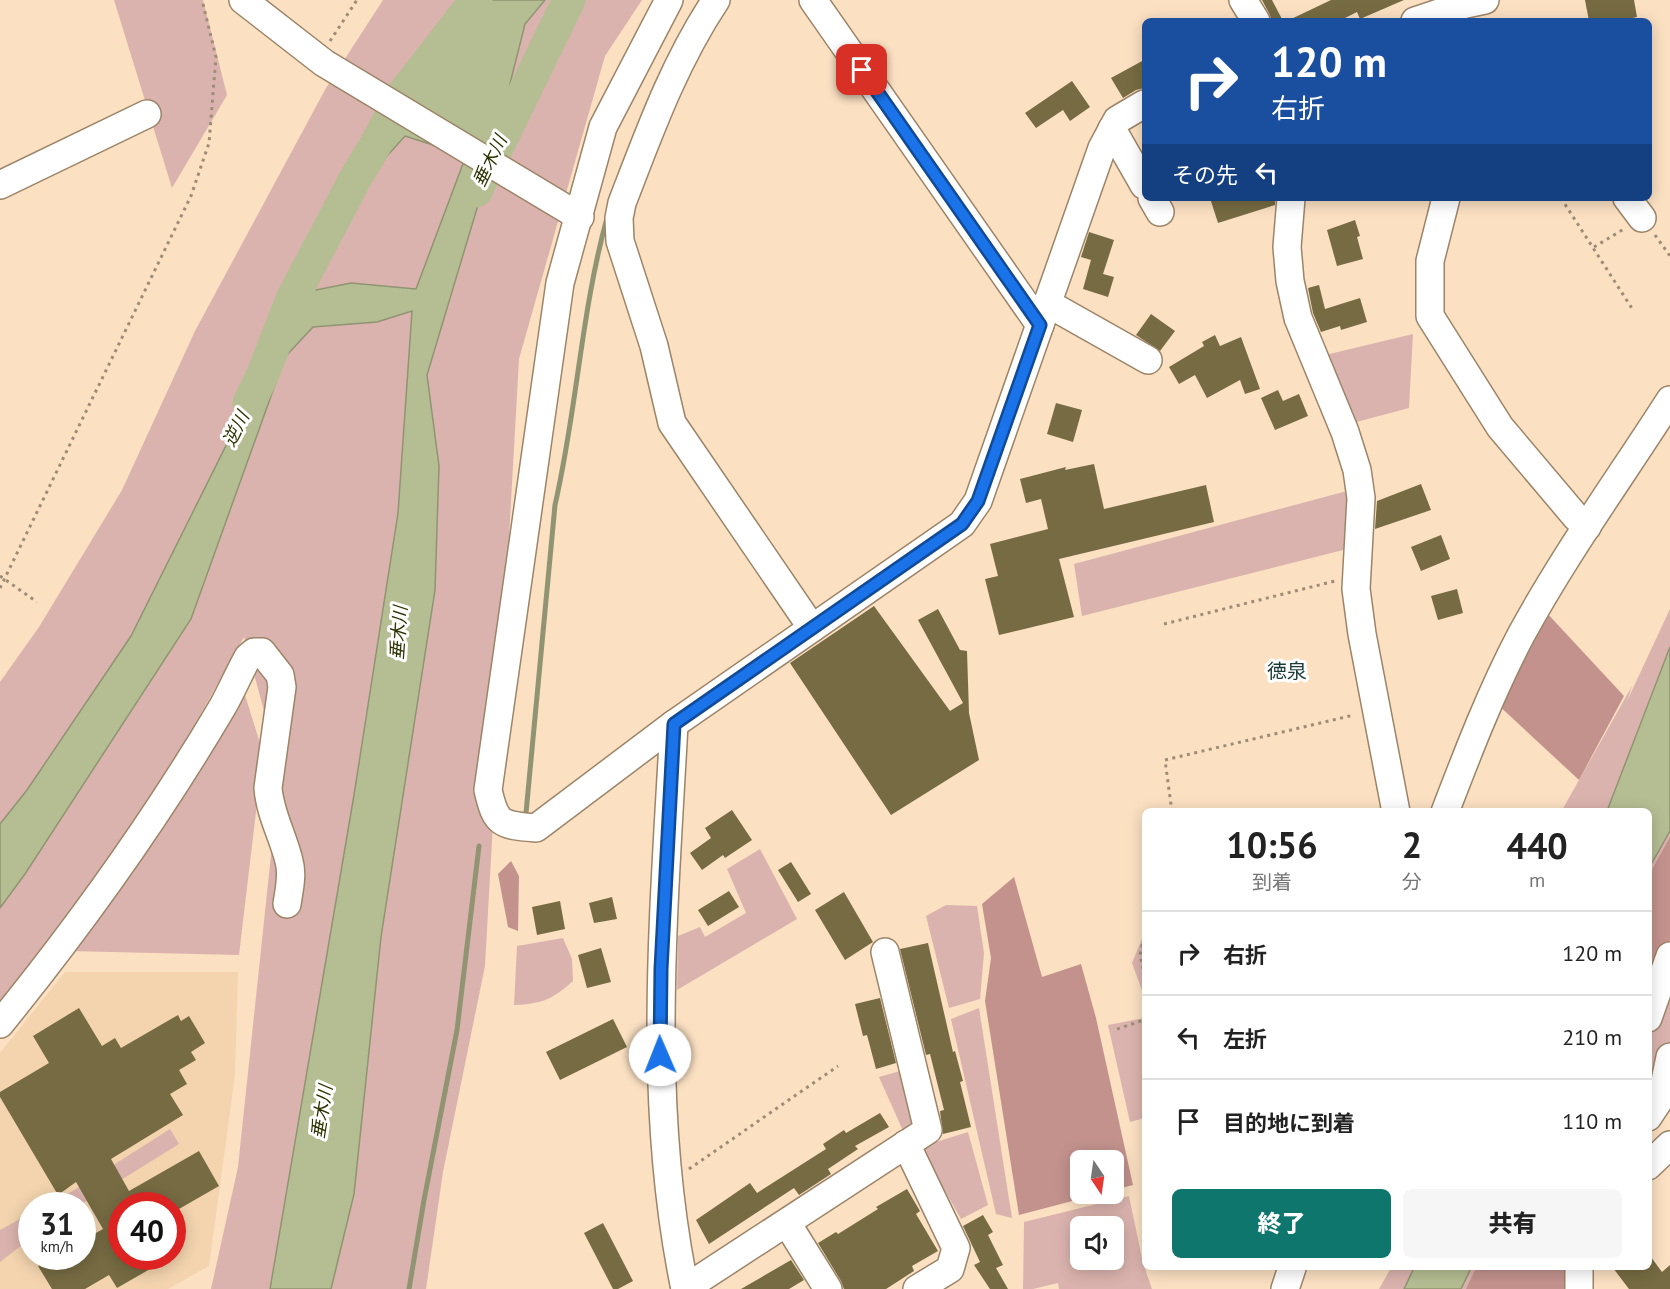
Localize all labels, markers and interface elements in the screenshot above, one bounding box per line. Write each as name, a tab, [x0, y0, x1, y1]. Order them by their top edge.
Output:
text: 120 m	[1271, 34, 1387, 89]
icon: right	[1172, 42, 1250, 120]
pin	[836, 44, 887, 95]
icon: arrive	[845, 53, 878, 86]
text: 右折	[1271, 91, 1325, 125]
water label: 垂木川	[467, 130, 513, 190]
icon: left	[1250, 156, 1283, 189]
text: その先	[1172, 161, 1238, 189]
water label: 逆川	[217, 406, 255, 450]
water label: 垂木川	[385, 603, 412, 661]
district label: 徳泉	[1267, 658, 1307, 684]
text: 10:56	[1226, 821, 1318, 868]
text: 2	[1402, 821, 1422, 868]
text: 440	[1506, 822, 1568, 869]
text: m	[1529, 867, 1545, 893]
text: 到着	[1252, 869, 1292, 895]
text: 分	[1402, 869, 1422, 895]
icon: right	[1172, 937, 1205, 970]
text: 120 m	[1562, 939, 1622, 967]
text: 右折	[1223, 941, 1267, 969]
icon: left	[1172, 1021, 1205, 1054]
position arrow	[628, 1023, 692, 1087]
text: 210 m	[1562, 1023, 1622, 1051]
text: 左折	[1223, 1025, 1267, 1053]
water label: 垂木川	[306, 1081, 337, 1140]
icon: arrive	[1172, 1105, 1205, 1138]
text: 110 m	[1562, 1107, 1622, 1135]
text: 目的地に到着	[1223, 1109, 1355, 1137]
north arrow	[1070, 1150, 1124, 1204]
map controls	[1070, 1150, 1124, 1270]
button: 終了	[1172, 1189, 1391, 1258]
button: 共有	[1403, 1189, 1622, 1258]
speed limit sign: 40	[108, 1192, 186, 1270]
text: 31	[40, 1204, 74, 1243]
button: sound	[1070, 1216, 1124, 1270]
text: km/h	[41, 1237, 73, 1256]

